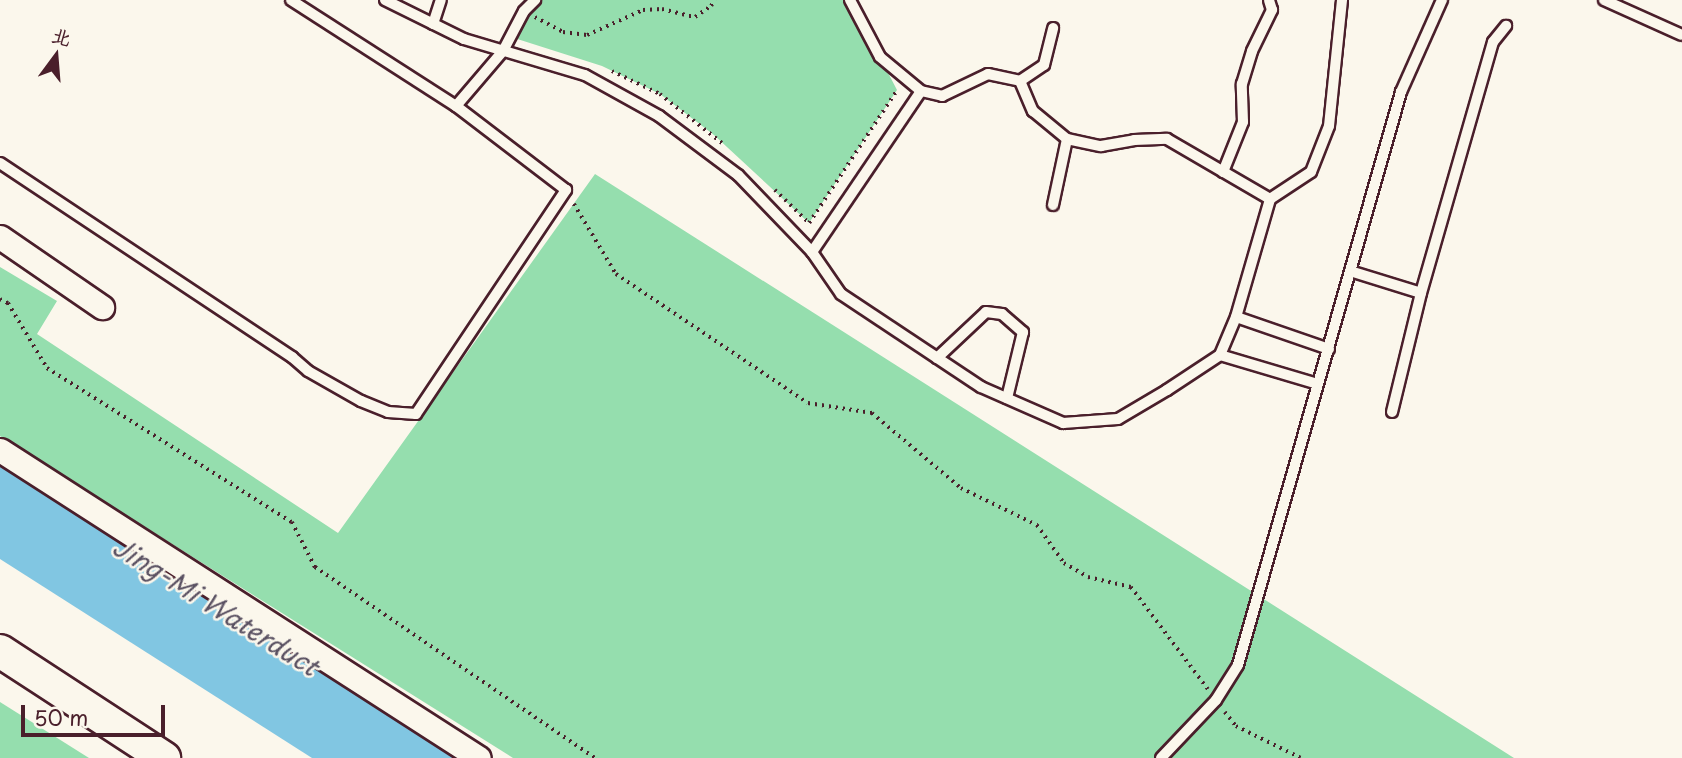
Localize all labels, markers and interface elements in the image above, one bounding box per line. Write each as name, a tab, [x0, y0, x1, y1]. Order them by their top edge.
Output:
text: 北	[49, 20, 75, 52]
north arrow	[21, 21, 91, 91]
water label: Jing-Mi Waterduct	[108, 530, 324, 682]
scale bar	[24, 692, 168, 736]
text: 50 m	[34, 701, 88, 733]

